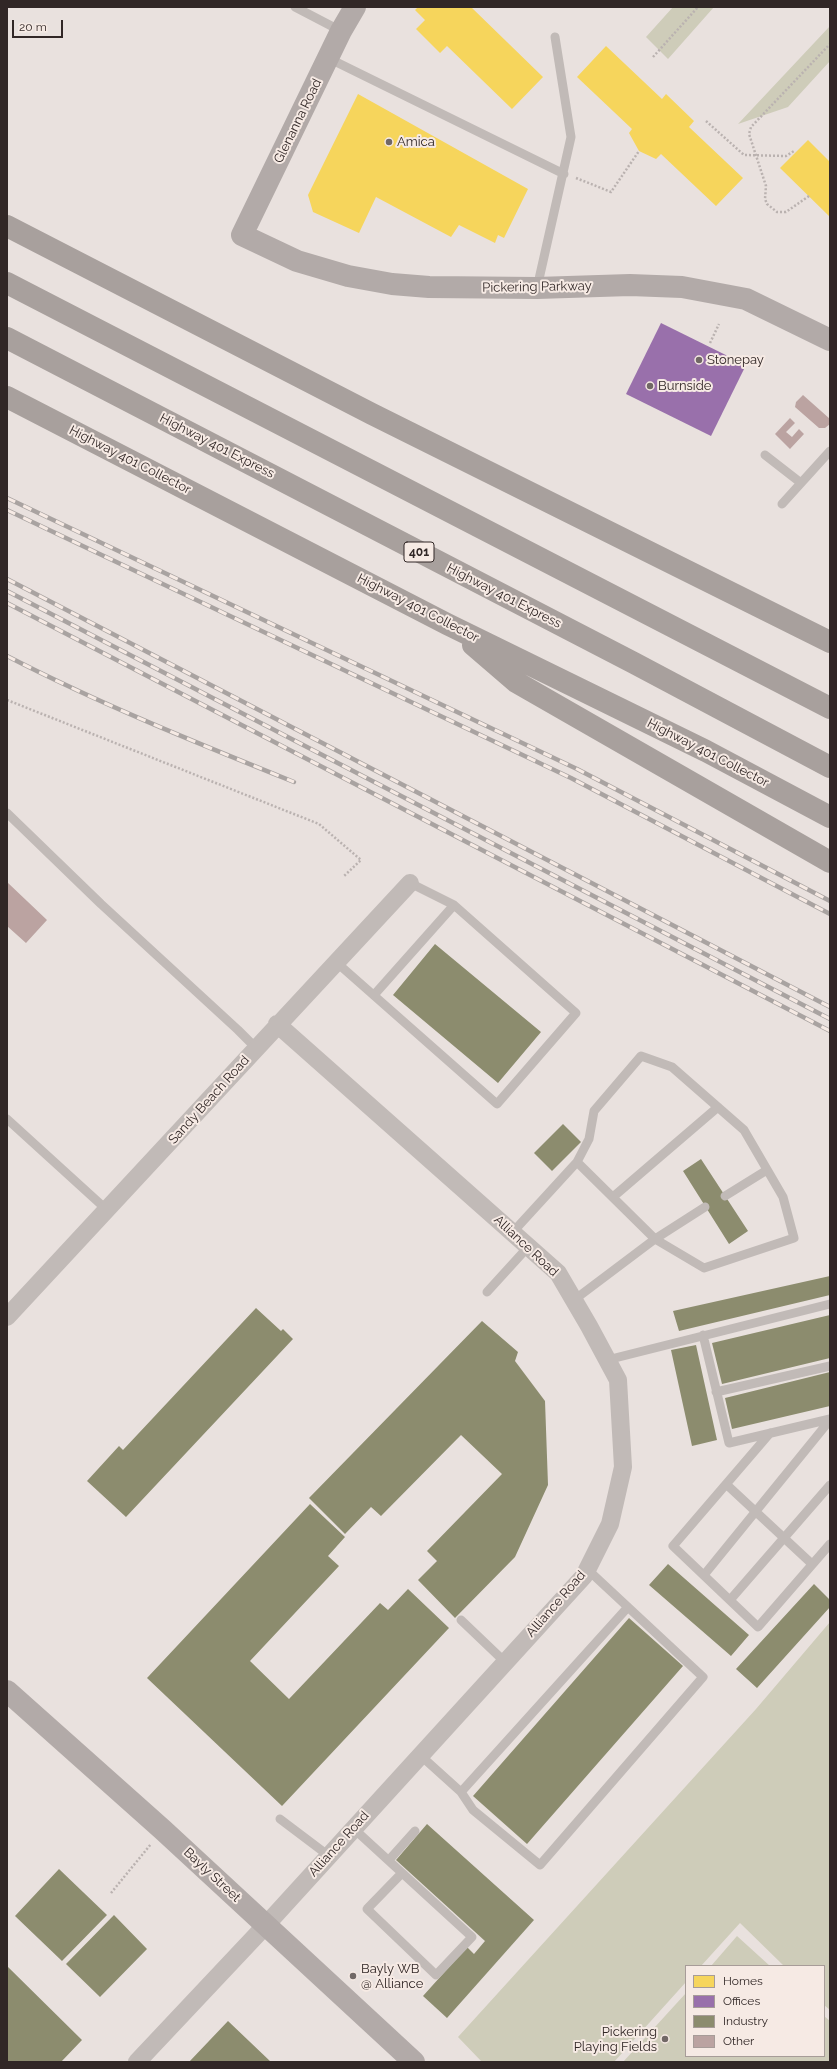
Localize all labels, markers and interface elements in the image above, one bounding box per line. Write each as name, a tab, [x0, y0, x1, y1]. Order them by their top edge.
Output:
scale bar	[14, 12, 65, 38]
text: 20 m	[19, 20, 47, 34]
street label: Glenanna Road	[271, 76, 325, 166]
place label: Amica	[397, 134, 435, 150]
marker: Amica	[384, 137, 394, 147]
street label: Pickering Parkway	[482, 278, 592, 296]
place label: Stonepay	[707, 352, 764, 368]
marker: Stonepay	[694, 355, 704, 365]
place label: Burnside	[658, 378, 711, 394]
marker: Burnside	[645, 381, 655, 391]
street label: Highway 401 Express	[157, 410, 277, 482]
street label: Highway 401 Collector	[67, 423, 193, 497]
road number: 401	[404, 542, 434, 562]
street label: Highway 401 Express	[444, 560, 564, 632]
street label: Highway 401 Collector	[355, 571, 481, 645]
street label: Highway 401 Collector	[645, 716, 771, 790]
street label: Sandy Beach Road	[165, 1053, 253, 1147]
street label: Alliance Road	[490, 1212, 562, 1280]
street label: Alliance Road	[523, 1568, 589, 1640]
street label: Alliance Road	[306, 1808, 372, 1880]
street label: Bayly Street	[180, 1845, 244, 1905]
place label: Bayly WB @ Alliance	[361, 1961, 423, 1992]
legend	[685, 1965, 825, 2057]
marker: Bayly WB @ Alliance	[348, 1971, 358, 1981]
text: Homes	[723, 1974, 763, 1988]
text: Offices	[723, 1994, 760, 2008]
text: Industry	[723, 2014, 768, 2028]
place label: Pickering Playing Fields	[574, 2024, 657, 2055]
marker: Pickering Playing Fields	[660, 2034, 670, 2044]
text: Other	[723, 2034, 754, 2048]

